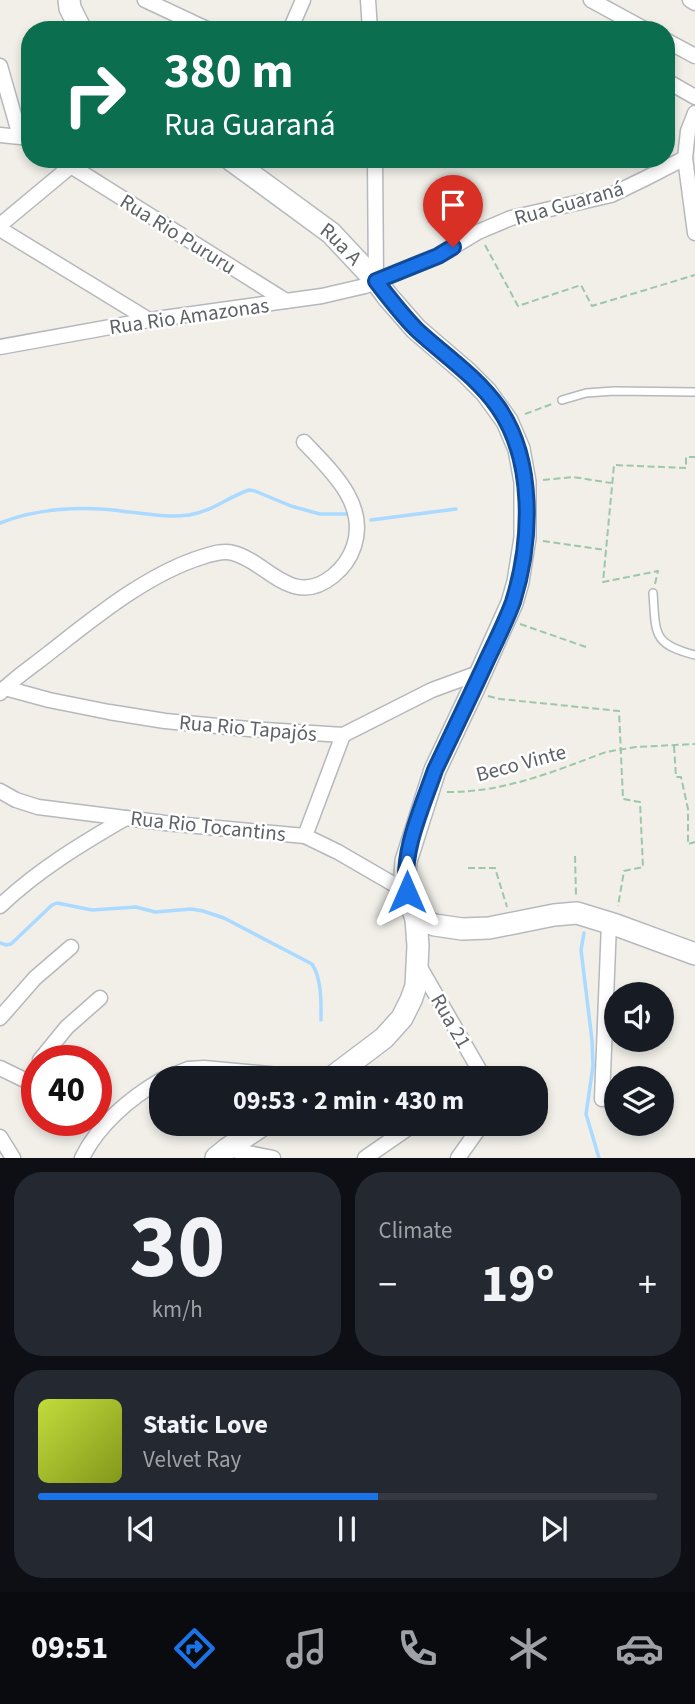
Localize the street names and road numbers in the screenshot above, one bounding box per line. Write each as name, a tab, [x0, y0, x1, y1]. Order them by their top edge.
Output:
street label: Rua Guaraná	[511, 173, 627, 233]
street label: Rua Rio Pururu	[114, 186, 242, 282]
street label: Rua A	[314, 215, 369, 273]
street label: Rua Rio Amazonas	[107, 290, 271, 342]
street label: Rua Rio Tapajós	[178, 707, 318, 749]
street label: Beco Vinte	[473, 737, 569, 789]
street label: Rua Rio Tocantins	[129, 803, 287, 849]
street label: Rua 21	[423, 988, 479, 1054]

